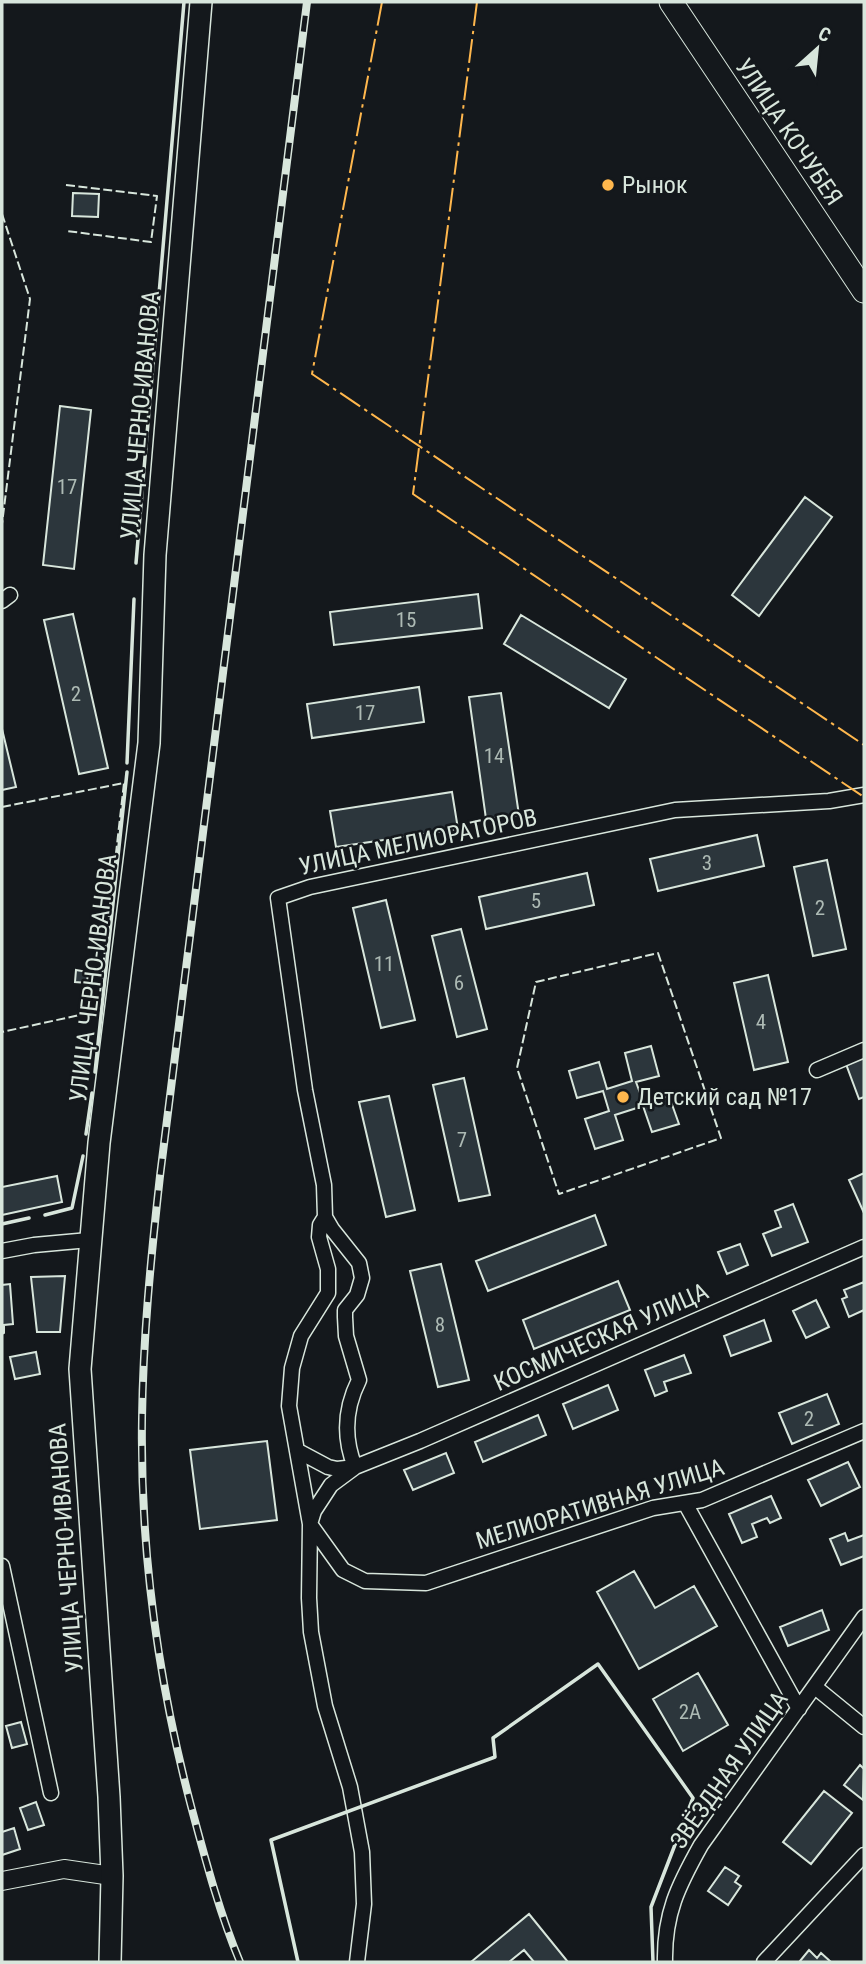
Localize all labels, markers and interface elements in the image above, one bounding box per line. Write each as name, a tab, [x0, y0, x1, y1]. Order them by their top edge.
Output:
north arrow	[782, 14, 852, 84]
text: С	[814, 22, 835, 47]
street label: УЛИЦА КОЧУБЕЯ	[730, 53, 848, 211]
place label: Рынок	[622, 171, 688, 199]
marker: Рынок	[600, 177, 616, 193]
street label: УЛИЦА ЧЕРНО-ИВАНОВА	[115, 289, 165, 541]
house number: 17	[57, 475, 77, 499]
house number: 15	[396, 608, 416, 632]
house number: 2	[71, 682, 81, 706]
house number: 17	[355, 701, 375, 725]
house number: 14	[484, 744, 504, 768]
street label: УЛИЦА МЕЛИОРАТОРОВ	[296, 803, 540, 881]
house number: 3	[702, 851, 712, 875]
street label: УЛИЦА ЧЕРНО-ИВАНОВА	[64, 852, 122, 1104]
house number: 5	[531, 889, 541, 913]
house number: 2	[815, 896, 825, 920]
house number: 11	[374, 952, 394, 976]
house number: 6	[454, 971, 464, 995]
house number: 4	[756, 1010, 766, 1034]
place label: Детский сад №17	[637, 1083, 812, 1111]
marker: Детский сад №17	[615, 1089, 631, 1105]
house number: 7	[457, 1128, 467, 1152]
street label: КОСМИЧЕСКАЯ УЛИЦА	[490, 1277, 713, 1397]
house number: 8	[435, 1313, 445, 1337]
house number: 2	[804, 1407, 814, 1431]
street label: УЛИЦА ЧЕРНО-ИВАНОВА	[43, 1422, 89, 1674]
street label: МЕЛИОРАТИВНАЯ УЛИЦА	[472, 1453, 728, 1555]
street label: ЗВЁЗДНАЯ УЛИЦА	[664, 1686, 794, 1854]
house number: 2А	[679, 1700, 701, 1724]

